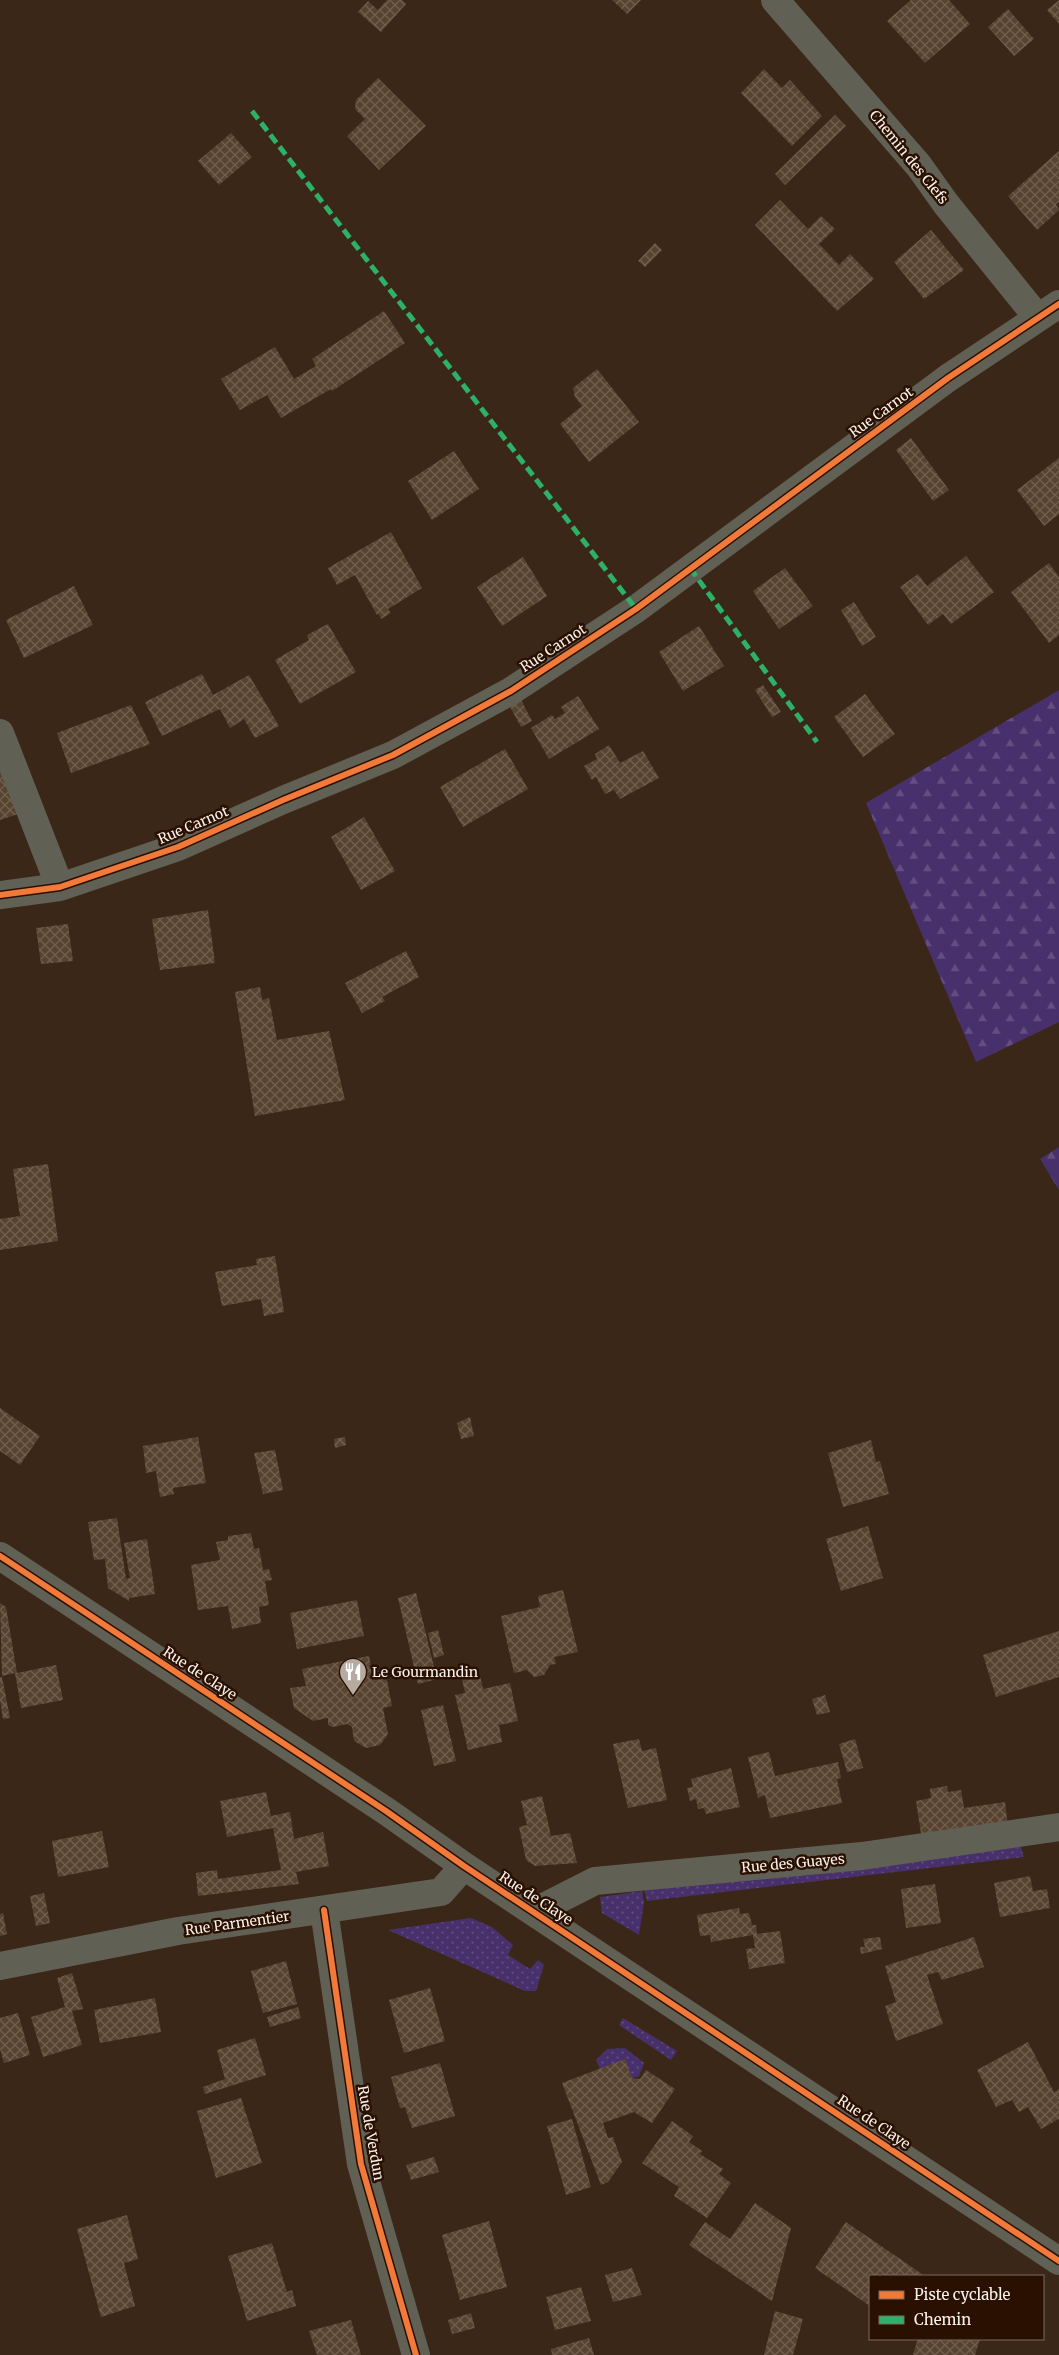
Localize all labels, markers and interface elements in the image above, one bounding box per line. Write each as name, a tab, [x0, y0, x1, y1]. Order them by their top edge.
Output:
street label: Chemin des Clefs	[866, 106, 952, 208]
street label: Rue Carnot	[845, 382, 917, 441]
street label: Rue Carnot	[517, 620, 590, 676]
street label: Rue Carnot	[155, 802, 231, 848]
street label: Rue de Claye	[160, 1643, 240, 1703]
restaurant icon: Le Gourmandin	[338, 1657, 368, 1696]
place label: Le Gourmandin	[372, 1663, 478, 1681]
street label: Rue des Guayes	[741, 1850, 845, 1876]
street label: Rue de Claye	[496, 1868, 576, 1928]
street label: Rue Parmentier	[184, 1907, 290, 1939]
street label: Rue de Verdun	[354, 2084, 388, 2182]
street label: Rue de Claye	[834, 2091, 914, 2153]
legend	[869, 2275, 1044, 2340]
text: Piste cyclable	[914, 2285, 1011, 2304]
text: Chemin	[914, 2310, 971, 2329]

